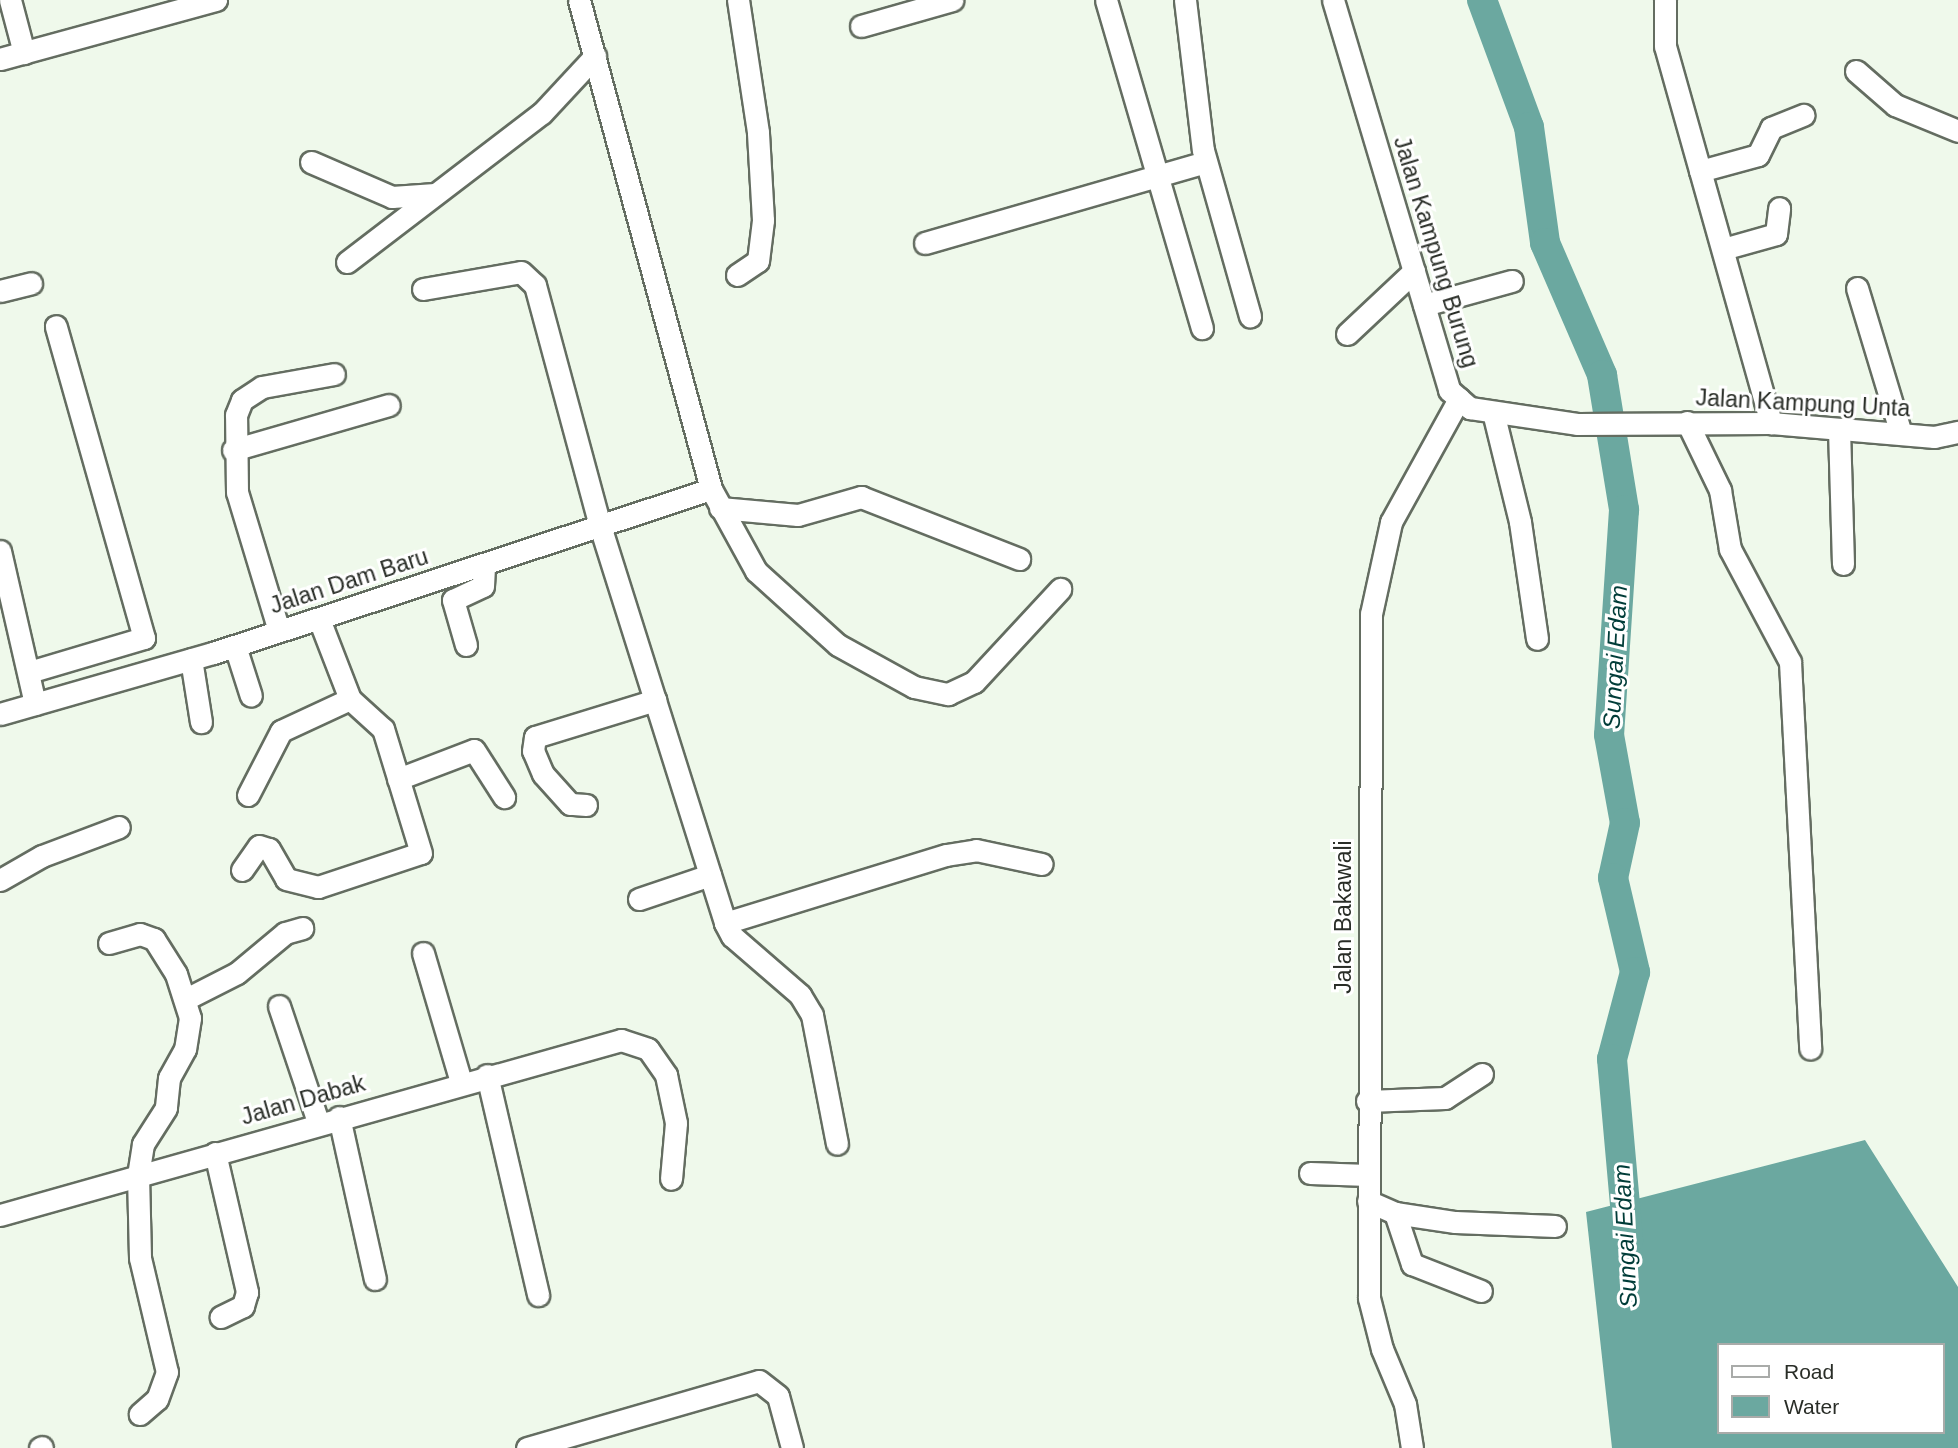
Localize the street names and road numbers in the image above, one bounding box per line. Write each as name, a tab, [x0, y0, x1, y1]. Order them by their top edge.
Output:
street label: Jalan Kampung Burung	[1388, 133, 1484, 371]
street label: Jalan Kampung Unta	[1695, 384, 1911, 422]
street label: Jalan Dam Baru	[266, 542, 432, 620]
street label: Jalan Bakawali	[1329, 840, 1357, 994]
street label: Jalan Dabak	[238, 1069, 368, 1131]

